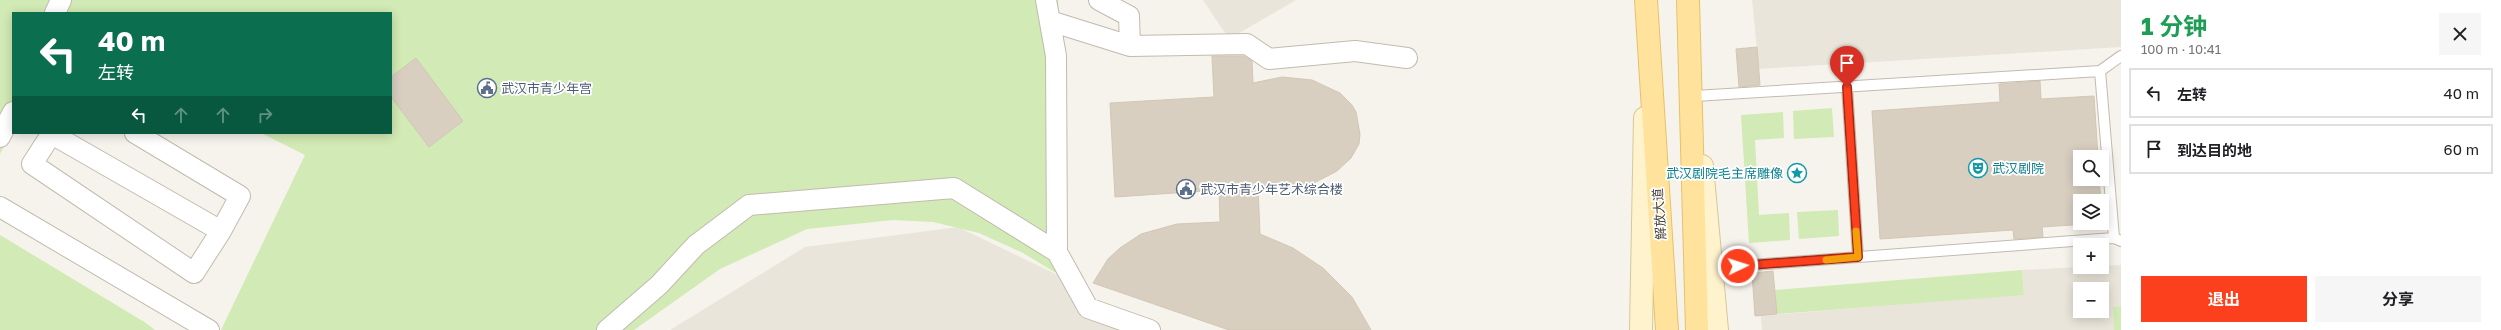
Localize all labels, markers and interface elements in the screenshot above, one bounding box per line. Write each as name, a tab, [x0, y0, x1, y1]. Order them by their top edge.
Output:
text: 1 分钟	[2141, 11, 2207, 40]
button: close	[2439, 13, 2481, 55]
text: 40 m	[98, 24, 165, 57]
icon: left	[32, 28, 84, 80]
text: 100 m · 10:41	[2141, 41, 2221, 57]
pin	[1830, 46, 1864, 87]
icon: arrive	[1836, 52, 1858, 74]
text: 左转	[98, 61, 134, 83]
public building icon: 武汉市青少年宫	[476, 77, 498, 99]
place label: 武汉市青少年宫	[501, 80, 592, 96]
icon: left	[2143, 82, 2165, 104]
text: 40 m	[2444, 84, 2479, 102]
text: 左转	[2177, 85, 2207, 103]
icon: left	[128, 104, 150, 126]
icon: ahead	[170, 104, 192, 126]
icon: ahead	[212, 104, 234, 126]
icon: right	[254, 104, 276, 126]
icon: arrive	[2143, 138, 2165, 160]
text: 60 m	[2444, 140, 2479, 158]
text: 到达目的地	[2177, 141, 2252, 159]
map controls	[2073, 150, 2109, 318]
button: search	[2073, 150, 2109, 186]
theatre icon: 武汉剧院	[1967, 157, 1989, 179]
place label: 武汉剧院	[1992, 160, 2044, 176]
place icon: 武汉剧院毛主席雕像	[1786, 162, 1808, 184]
place label: 武汉剧院毛主席雕像	[1666, 165, 1783, 181]
public building icon: 武汉市青少年艺术综合楼	[1175, 178, 1197, 200]
place label: 武汉市青少年艺术综合楼	[1200, 181, 1343, 197]
street label: 解放大道	[1649, 187, 1669, 241]
button: layers	[2073, 194, 2109, 230]
button: +	[2073, 238, 2109, 274]
position arrow	[1717, 245, 1759, 287]
button: 退出	[2141, 276, 2307, 322]
button: 分享	[2315, 276, 2481, 322]
button: −	[2073, 282, 2109, 318]

